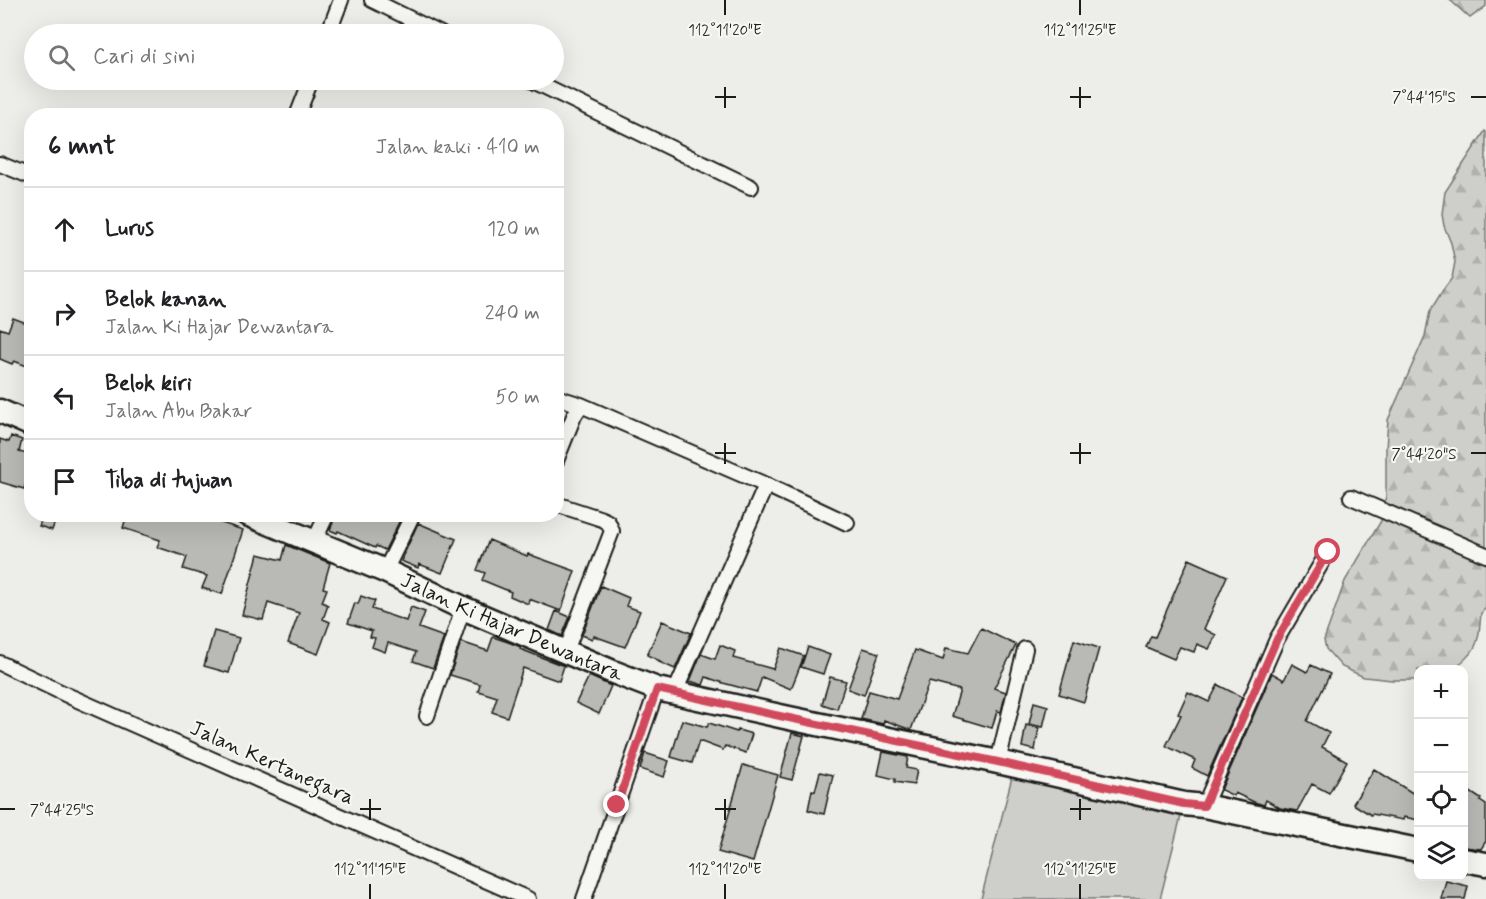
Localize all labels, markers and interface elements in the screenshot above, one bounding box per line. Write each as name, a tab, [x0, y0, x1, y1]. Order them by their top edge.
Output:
text: 112°11'20"E	[688, 21, 762, 41]
text: 112°11'25"E	[1043, 21, 1117, 41]
search box	[24, 24, 564, 90]
icon: search	[45, 41, 78, 74]
text: Cari di sini	[93, 43, 195, 71]
text: 7°44'15"S	[1392, 88, 1456, 108]
text: 6 mnt	[48, 130, 116, 164]
text: Jalan kaki · 410 m	[376, 134, 540, 161]
icon: ahead	[48, 213, 81, 246]
text: Lurus	[105, 215, 154, 243]
text: 120 m	[487, 216, 540, 243]
text: Belok kanan	[105, 286, 226, 314]
icon: right	[48, 297, 81, 330]
text: 240 m	[485, 300, 540, 327]
text: Jalan Ki Hajar Dewantara	[105, 314, 333, 341]
text: Belok kiri	[105, 370, 192, 398]
icon: left	[48, 381, 81, 414]
text: 50 m	[495, 384, 540, 411]
text: Jalan Abu Bakar	[105, 398, 252, 425]
text: 7°44'20"S	[1392, 445, 1456, 465]
icon: arrive	[48, 465, 81, 498]
text: Tiba di tujuan	[105, 467, 233, 495]
route start	[1314, 538, 1340, 564]
street label: Jalan Ki Hajar Dewantara	[396, 566, 627, 689]
map controls	[1414, 665, 1468, 881]
button: +	[1414, 665, 1468, 719]
street label: Jalan Kertanegara	[185, 714, 359, 814]
button: −	[1414, 719, 1468, 773]
button: locate	[1414, 773, 1468, 827]
route end	[603, 791, 629, 817]
text: 7°44'25"S	[30, 801, 94, 821]
button: layers	[1414, 827, 1468, 881]
text: 112°11'15"E	[334, 860, 406, 880]
text: 112°11'20"E	[688, 860, 762, 880]
text: 112°11'25"E	[1043, 860, 1117, 880]

